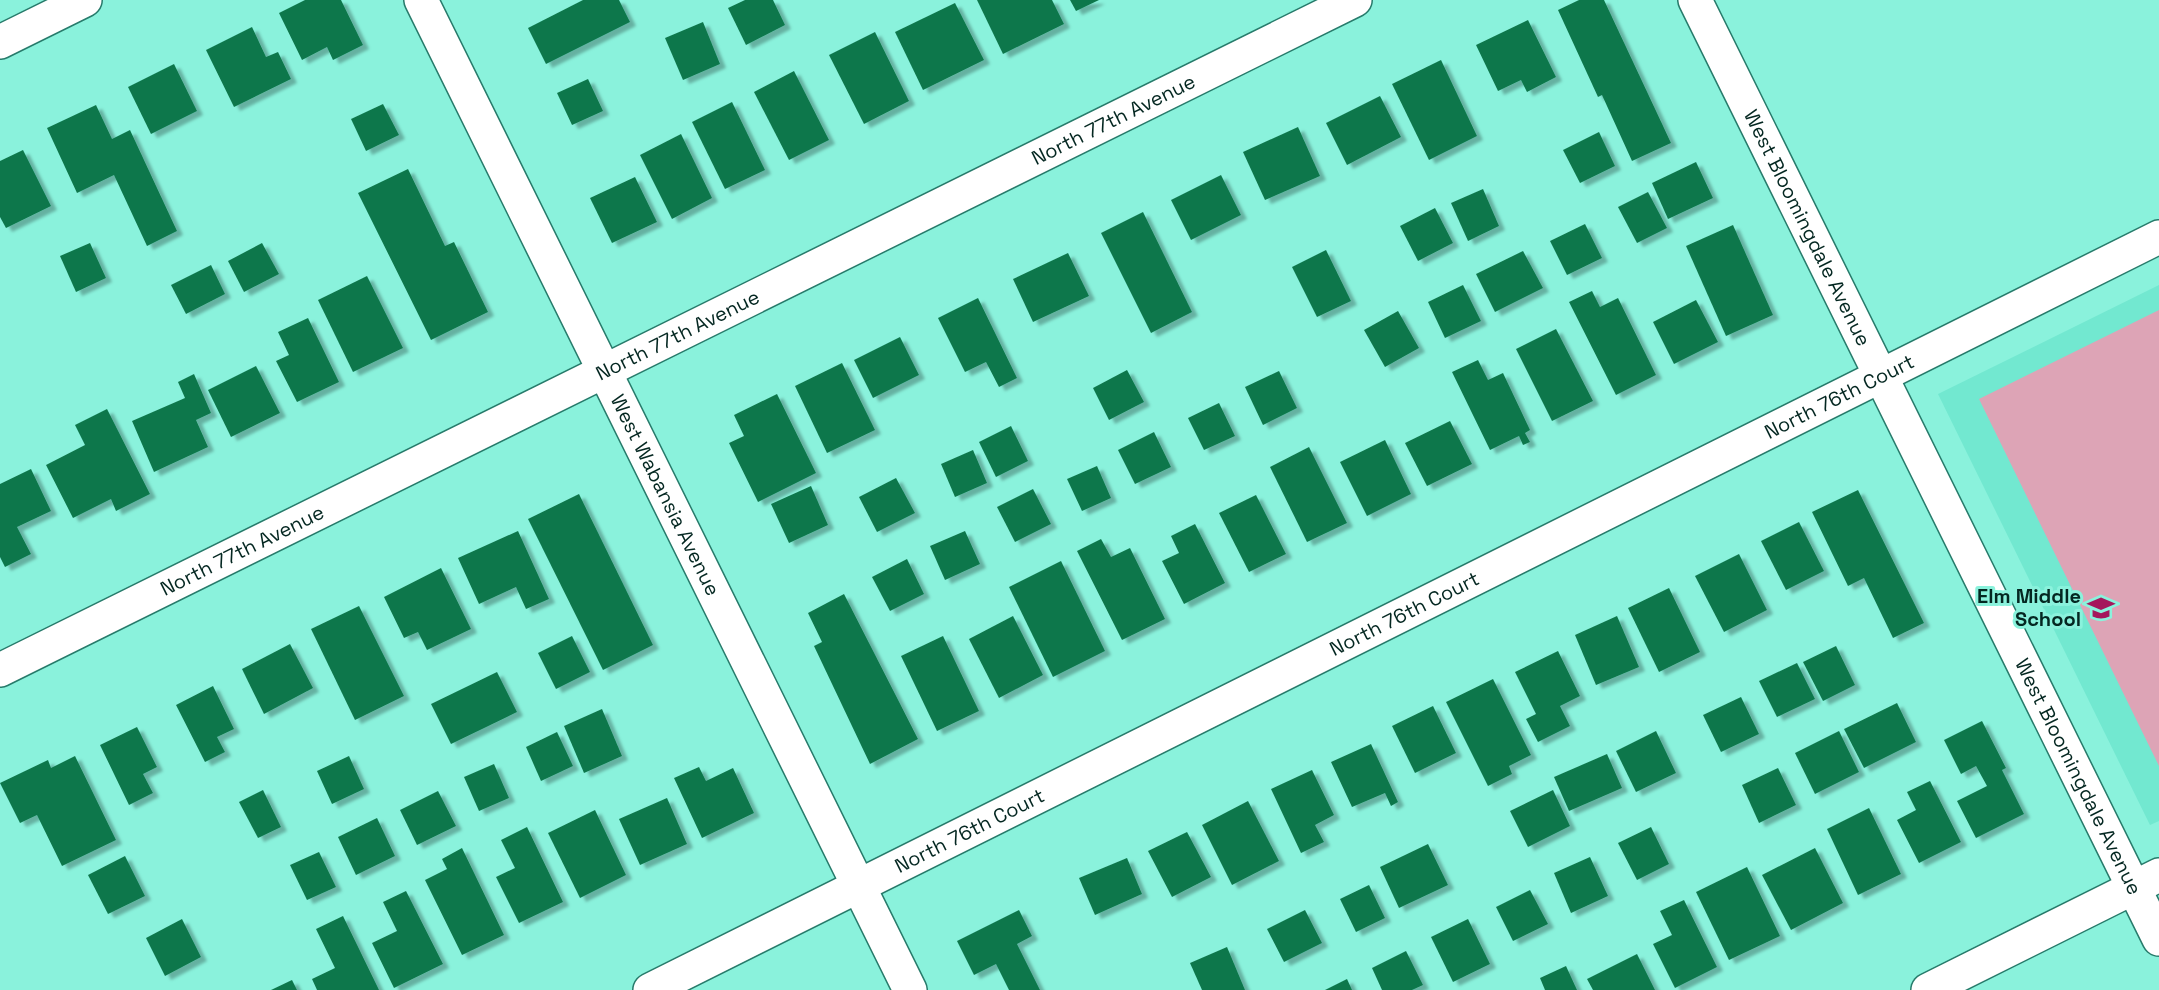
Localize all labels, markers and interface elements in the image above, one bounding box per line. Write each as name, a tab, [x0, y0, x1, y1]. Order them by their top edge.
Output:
street label: North 77th Avenue	[1027, 68, 1199, 171]
street label: West Bloomingdale Avenue	[1738, 105, 1877, 350]
street label: North 77th Avenue	[592, 284, 764, 386]
street label: North 76th Court	[1760, 348, 1918, 445]
street label: West Wabansia Avenue	[605, 390, 726, 600]
street label: North 77th Avenue	[156, 499, 328, 602]
street label: North 76th Court	[1325, 565, 1483, 662]
place label: Elm Middle School	[1977, 583, 2081, 632]
school or university icon: Elm Middle School	[2086, 593, 2116, 623]
street label: West Bloomingdale Avenue	[2009, 654, 2148, 899]
street label: North 76th Court	[890, 782, 1049, 879]

